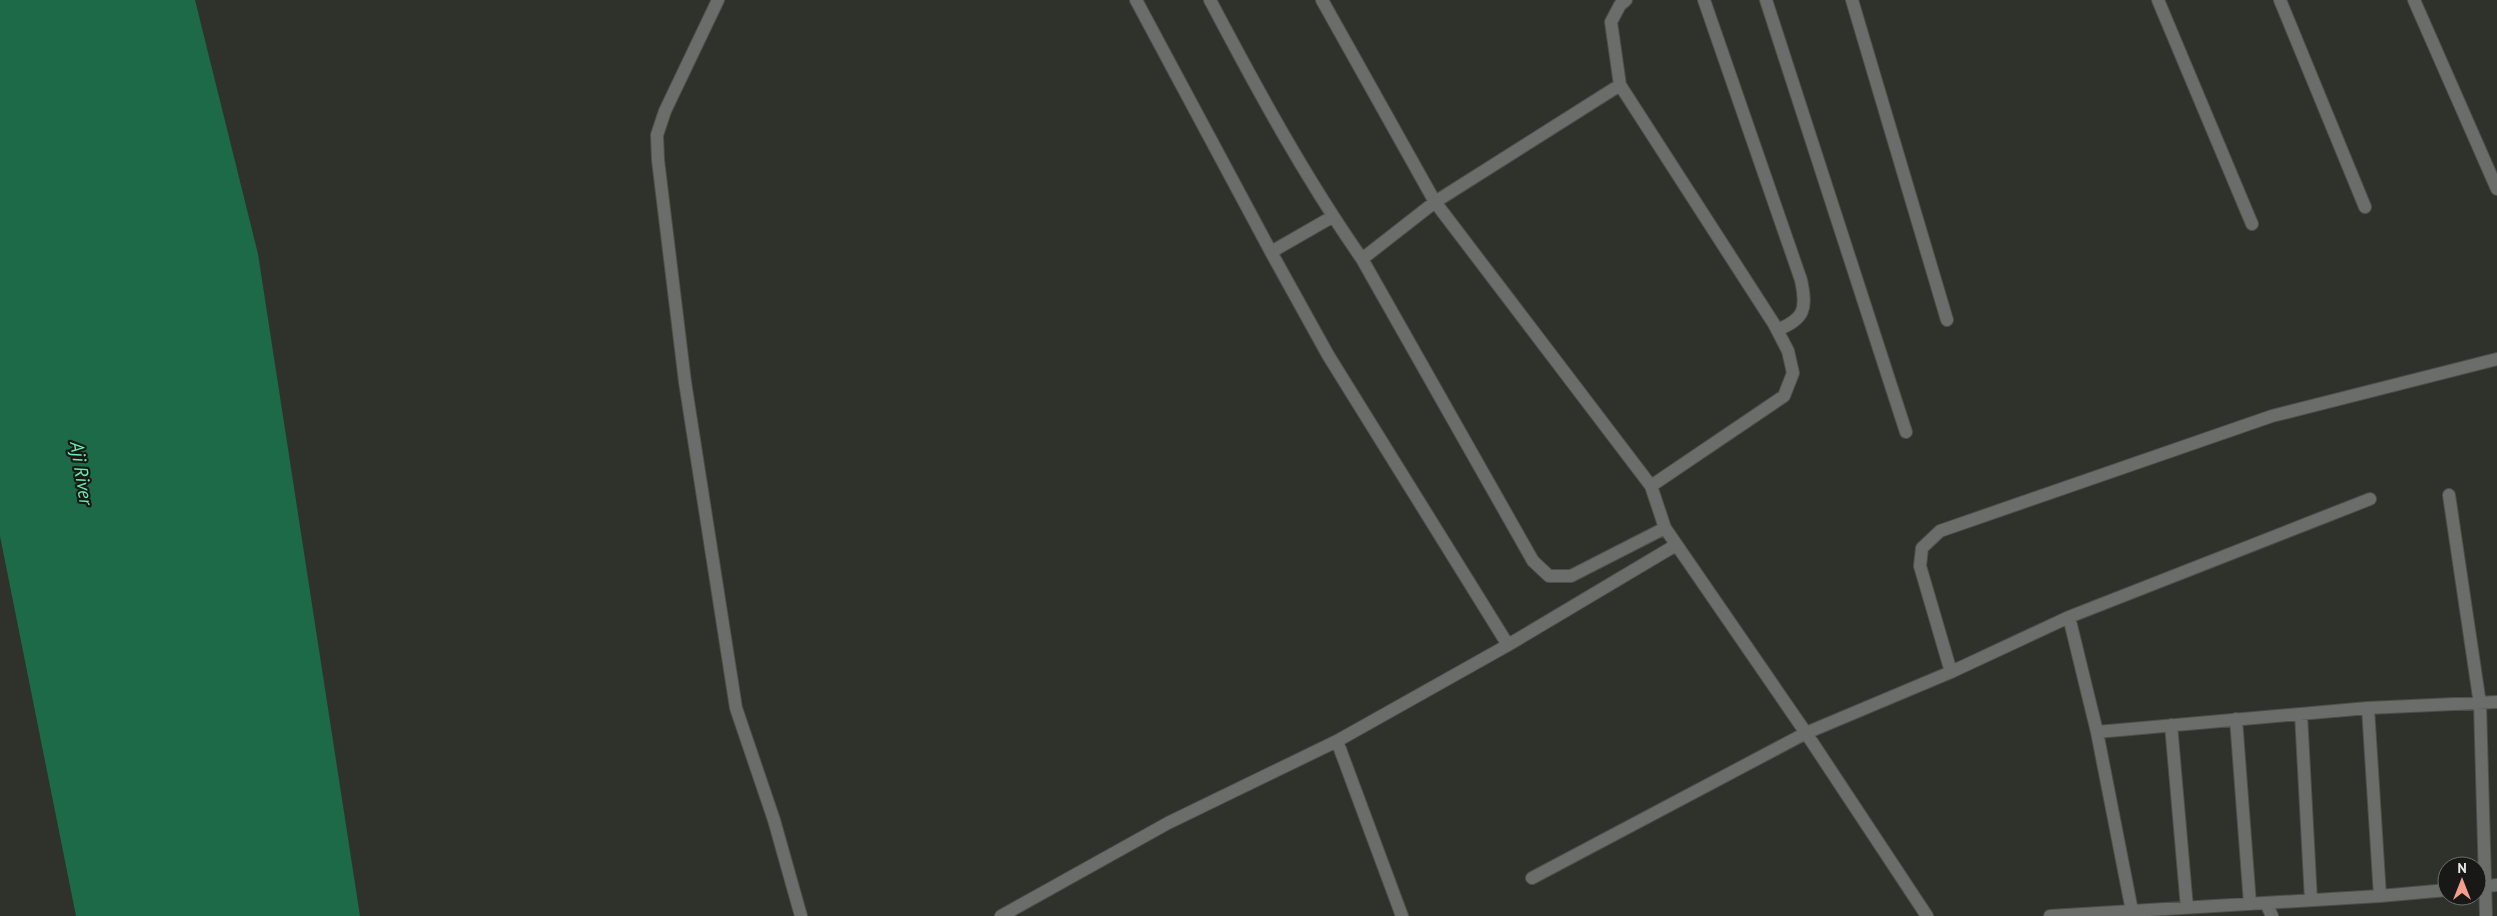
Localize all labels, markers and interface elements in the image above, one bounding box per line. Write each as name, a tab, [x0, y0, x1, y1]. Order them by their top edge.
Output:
water label: Aji River	[65, 439, 99, 508]
north arrow	[2437, 856, 2487, 906]
text: N	[2457, 859, 2467, 877]

